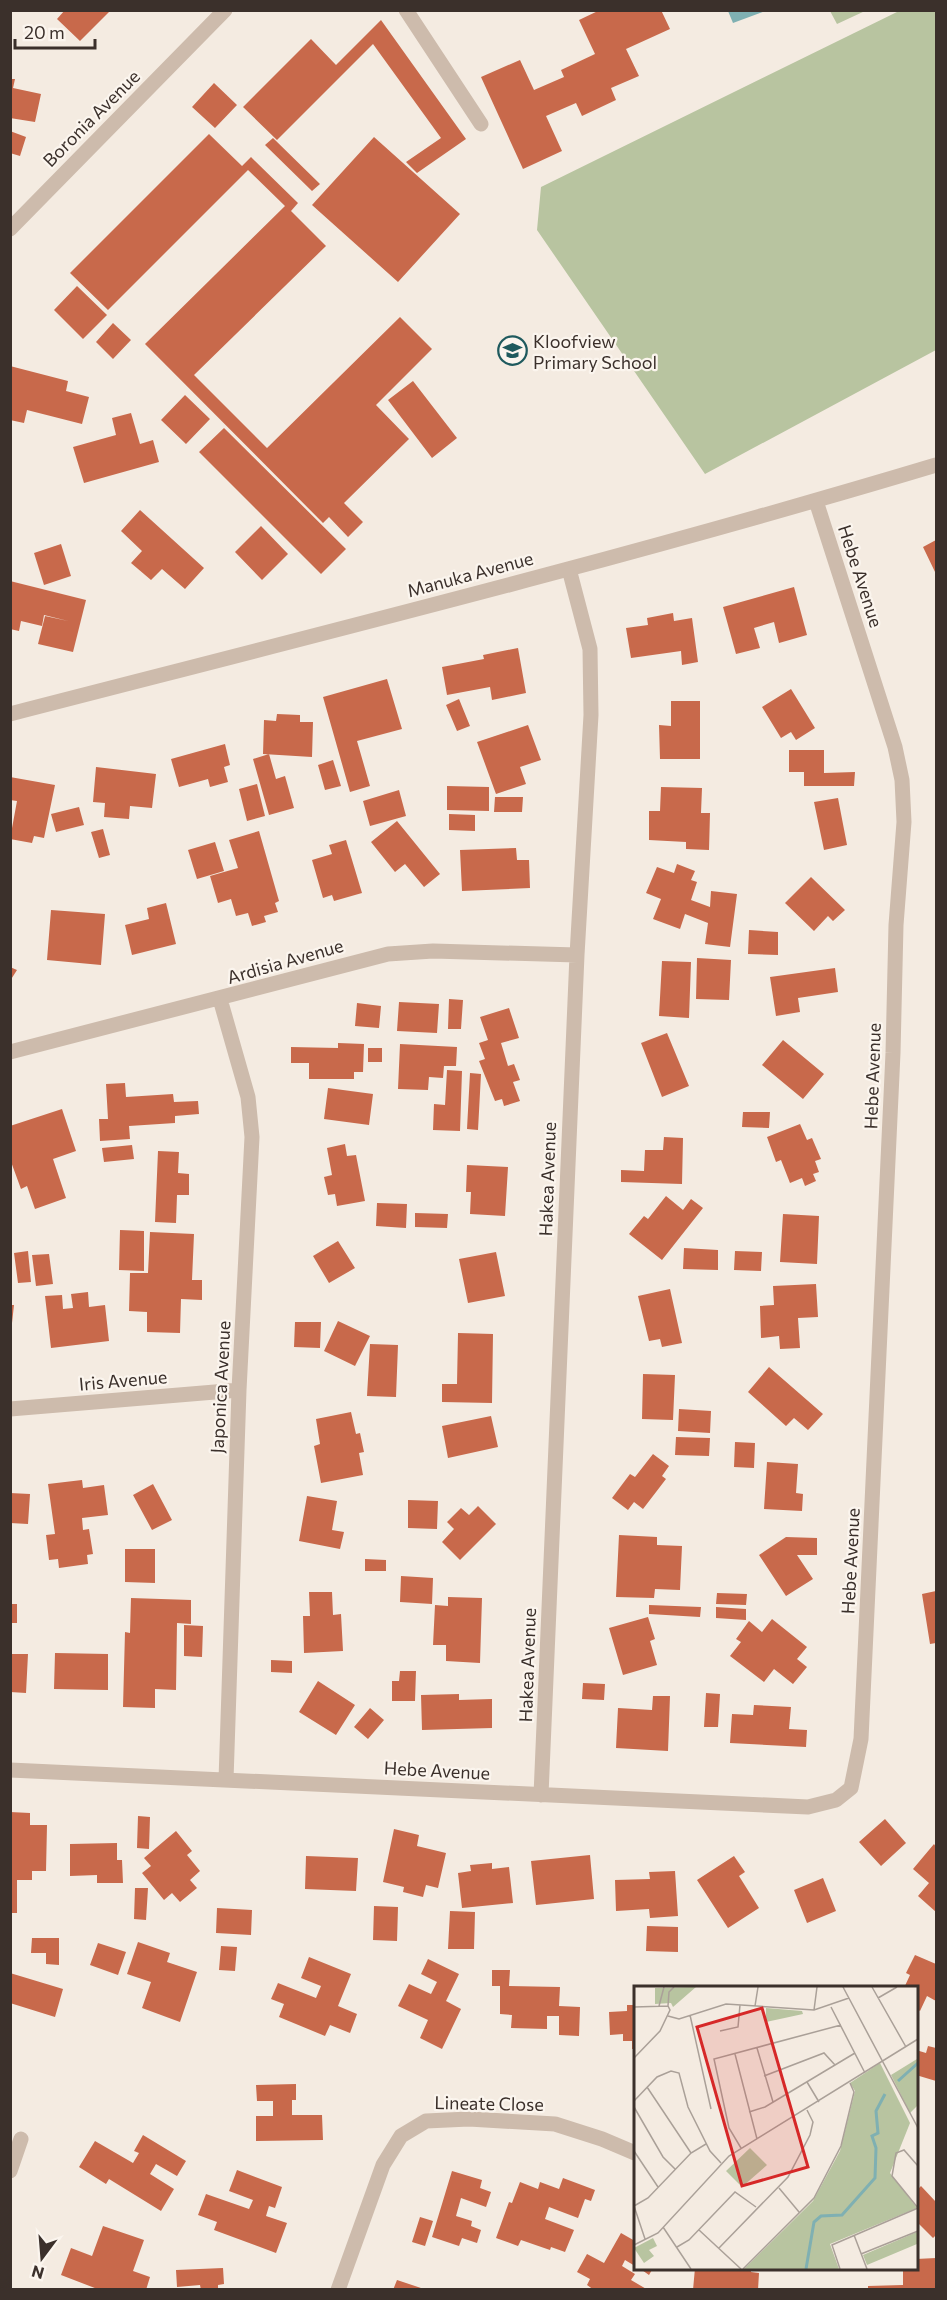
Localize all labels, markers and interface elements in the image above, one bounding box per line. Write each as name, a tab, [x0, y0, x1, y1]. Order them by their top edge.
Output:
scale bar	[15, 12, 94, 50]
text: 20 m	[24, 21, 65, 43]
street label: Boronia Avenue	[38, 65, 144, 171]
place label: Kloofview Primary School	[533, 330, 657, 373]
school or university icon: Kloofview Primary School	[496, 335, 528, 367]
street label: Hebe Avenue	[834, 522, 888, 630]
street label: Manuka Avenue	[405, 547, 535, 601]
street label: Ardisia Avenue	[224, 934, 346, 988]
street label: Hebe Avenue	[859, 1022, 885, 1130]
street label: Hakea Avenue	[534, 1121, 560, 1237]
street label: Japonica Avenue	[206, 1320, 234, 1454]
street label: Iris Avenue	[78, 1365, 168, 1395]
street label: Hebe Avenue	[836, 1507, 864, 1615]
street label: Hakea Avenue	[514, 1607, 540, 1723]
street label: Hebe Avenue	[383, 1756, 491, 1784]
inset map	[634, 1986, 917, 2270]
street label: Lineate Close	[434, 2091, 544, 2115]
north arrow	[12, 2228, 72, 2288]
text: N	[29, 2262, 46, 2284]

